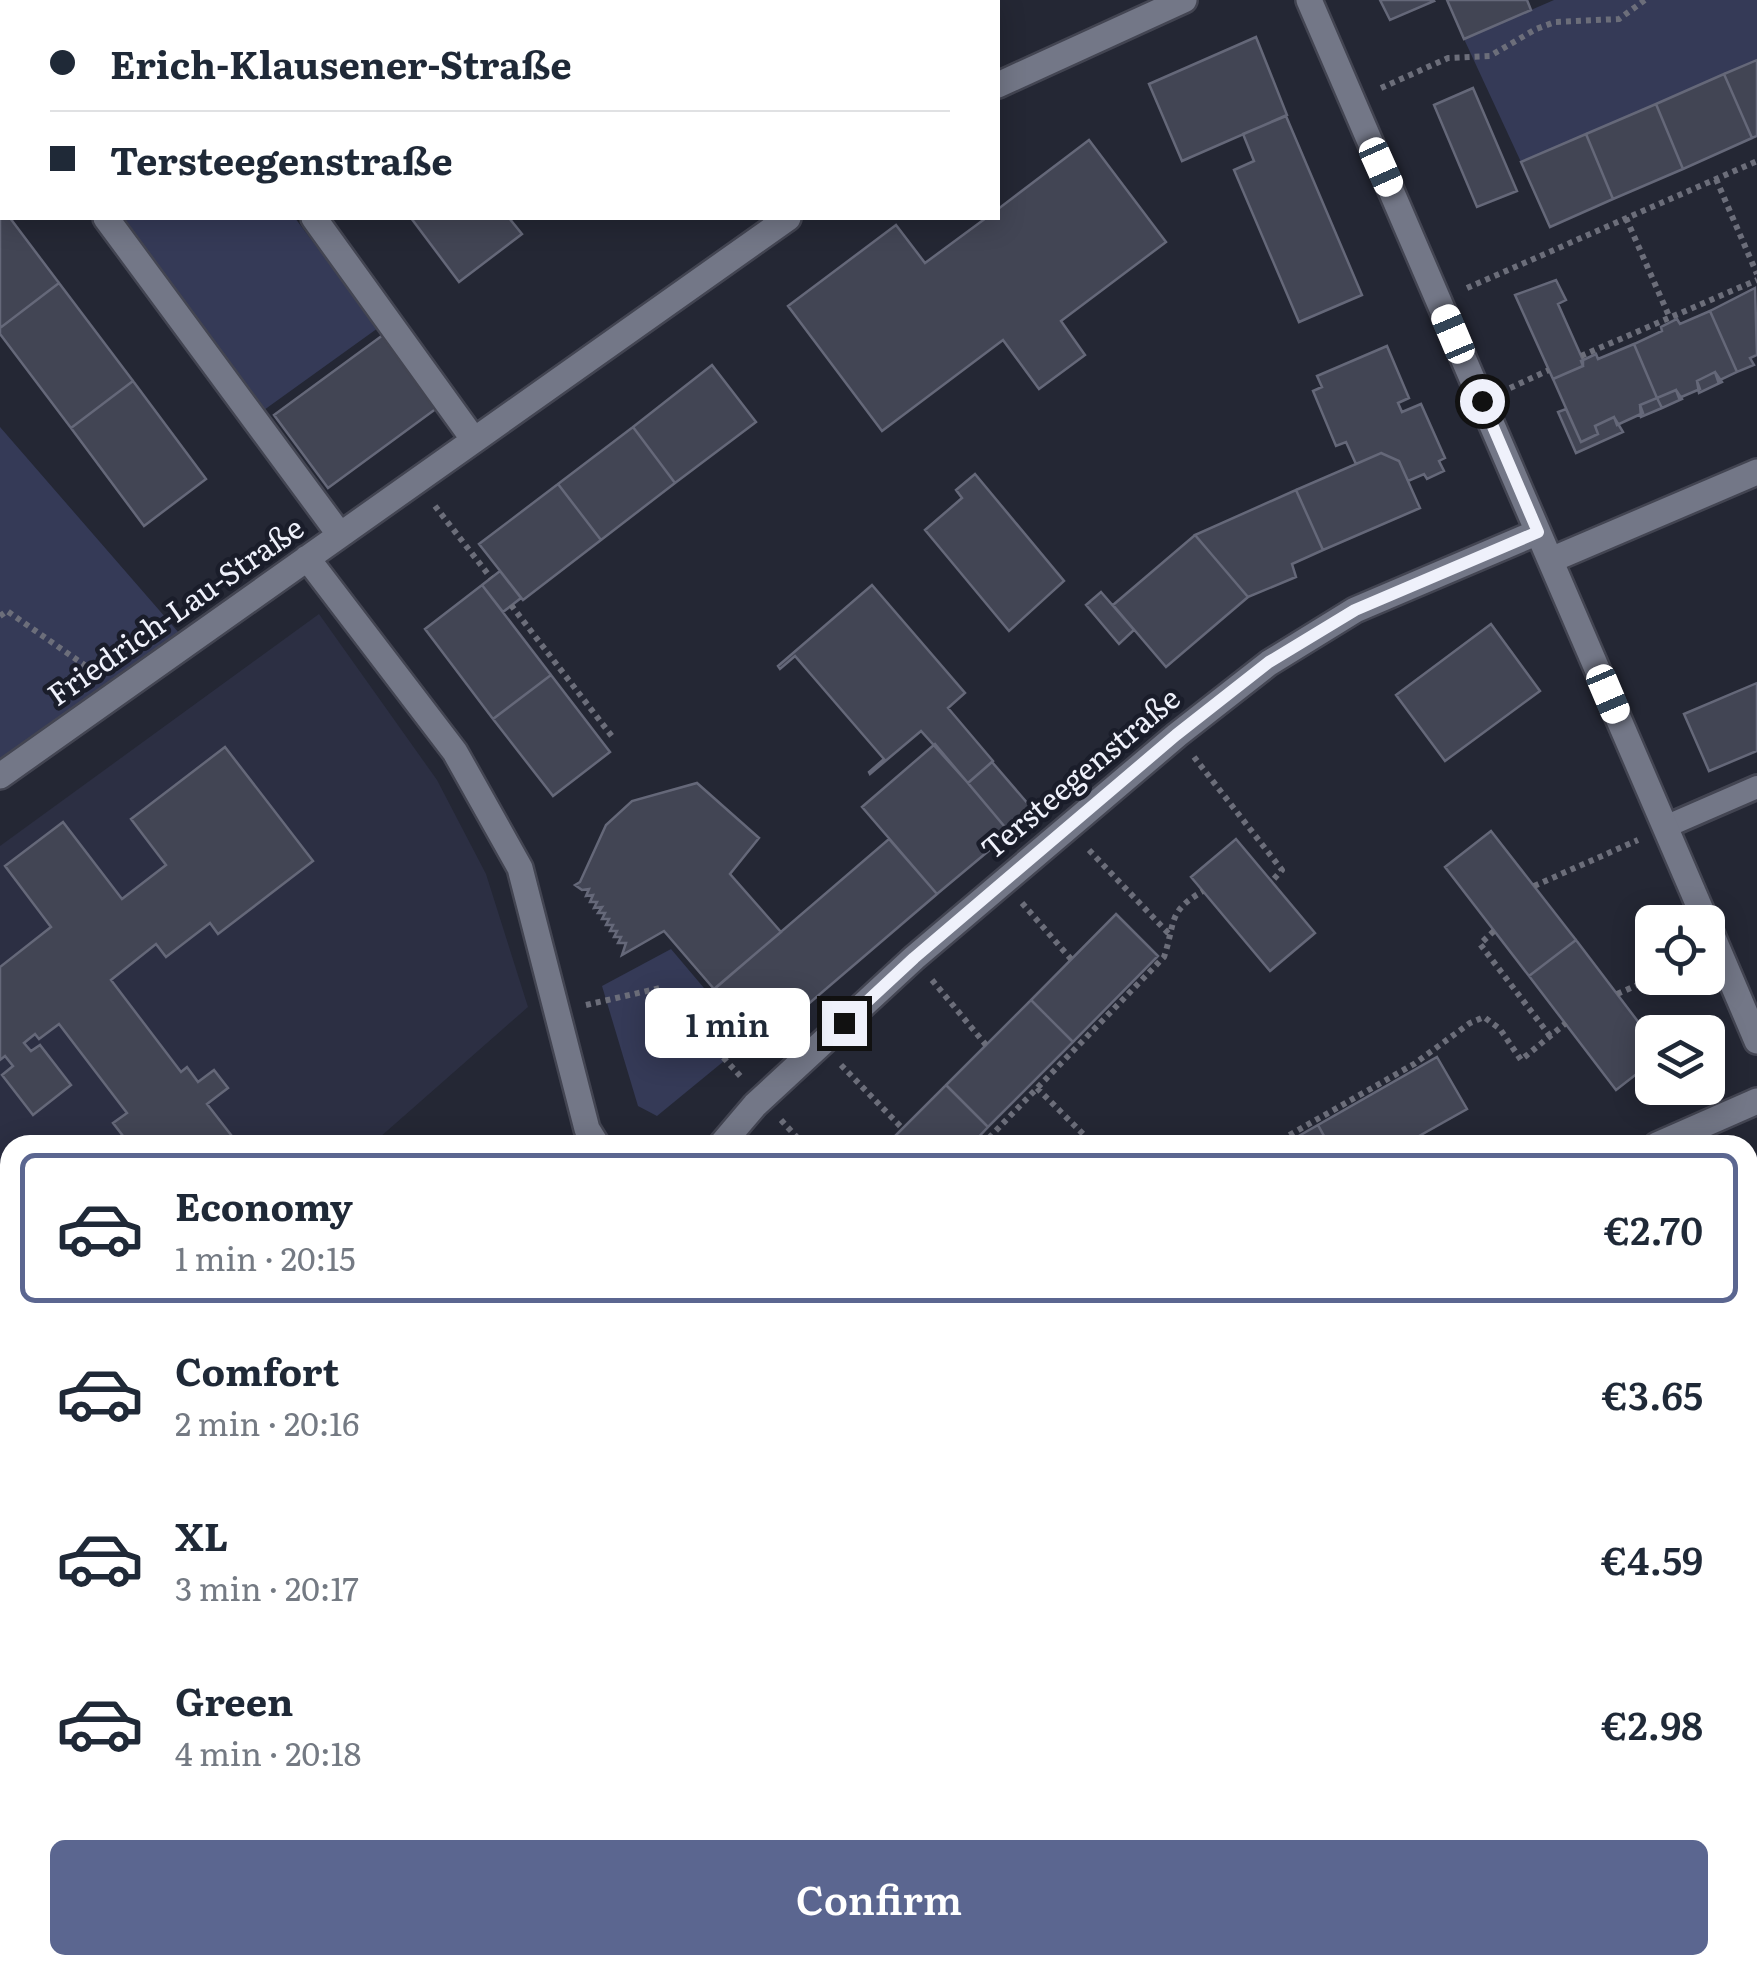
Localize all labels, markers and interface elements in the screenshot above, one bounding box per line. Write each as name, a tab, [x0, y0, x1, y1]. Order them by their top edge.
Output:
text: Erich-Klausener-Straße	[110, 34, 572, 91]
text: Tersteegenstraße	[110, 130, 453, 187]
car	[1355, 133, 1407, 201]
car	[1427, 301, 1479, 367]
route start	[1460, 379, 1505, 424]
street label: Friedrich-Lau-Straße	[37, 504, 311, 715]
car	[1582, 661, 1634, 727]
street label: Tersteegenstraße	[970, 675, 1188, 868]
map controls	[1635, 905, 1725, 1105]
button: locate	[1635, 905, 1725, 995]
callout: 1 min	[644, 988, 809, 1058]
text: 1 min	[685, 999, 770, 1047]
route end	[822, 1001, 867, 1046]
button: layers	[1635, 1015, 1725, 1105]
text: Economy	[175, 1176, 353, 1233]
icon: car	[55, 1183, 145, 1273]
text: €2.70	[1604, 1200, 1703, 1257]
text: 1 min · 20:15	[175, 1233, 355, 1281]
text: Comfort	[175, 1341, 339, 1398]
icon: car	[55, 1348, 145, 1438]
text: €3.65	[1602, 1365, 1703, 1422]
text: 2 min · 20:16	[175, 1398, 360, 1446]
text: XL	[175, 1506, 228, 1563]
icon: car	[55, 1513, 145, 1603]
text: €4.59	[1601, 1530, 1703, 1587]
text: 3 min · 20:17	[175, 1563, 359, 1611]
text: Green	[175, 1671, 293, 1728]
icon: car	[55, 1678, 145, 1768]
text: €2.98	[1601, 1695, 1703, 1752]
text: 4 min · 20:18	[175, 1728, 361, 1776]
button: Confirm	[50, 1840, 1708, 1955]

